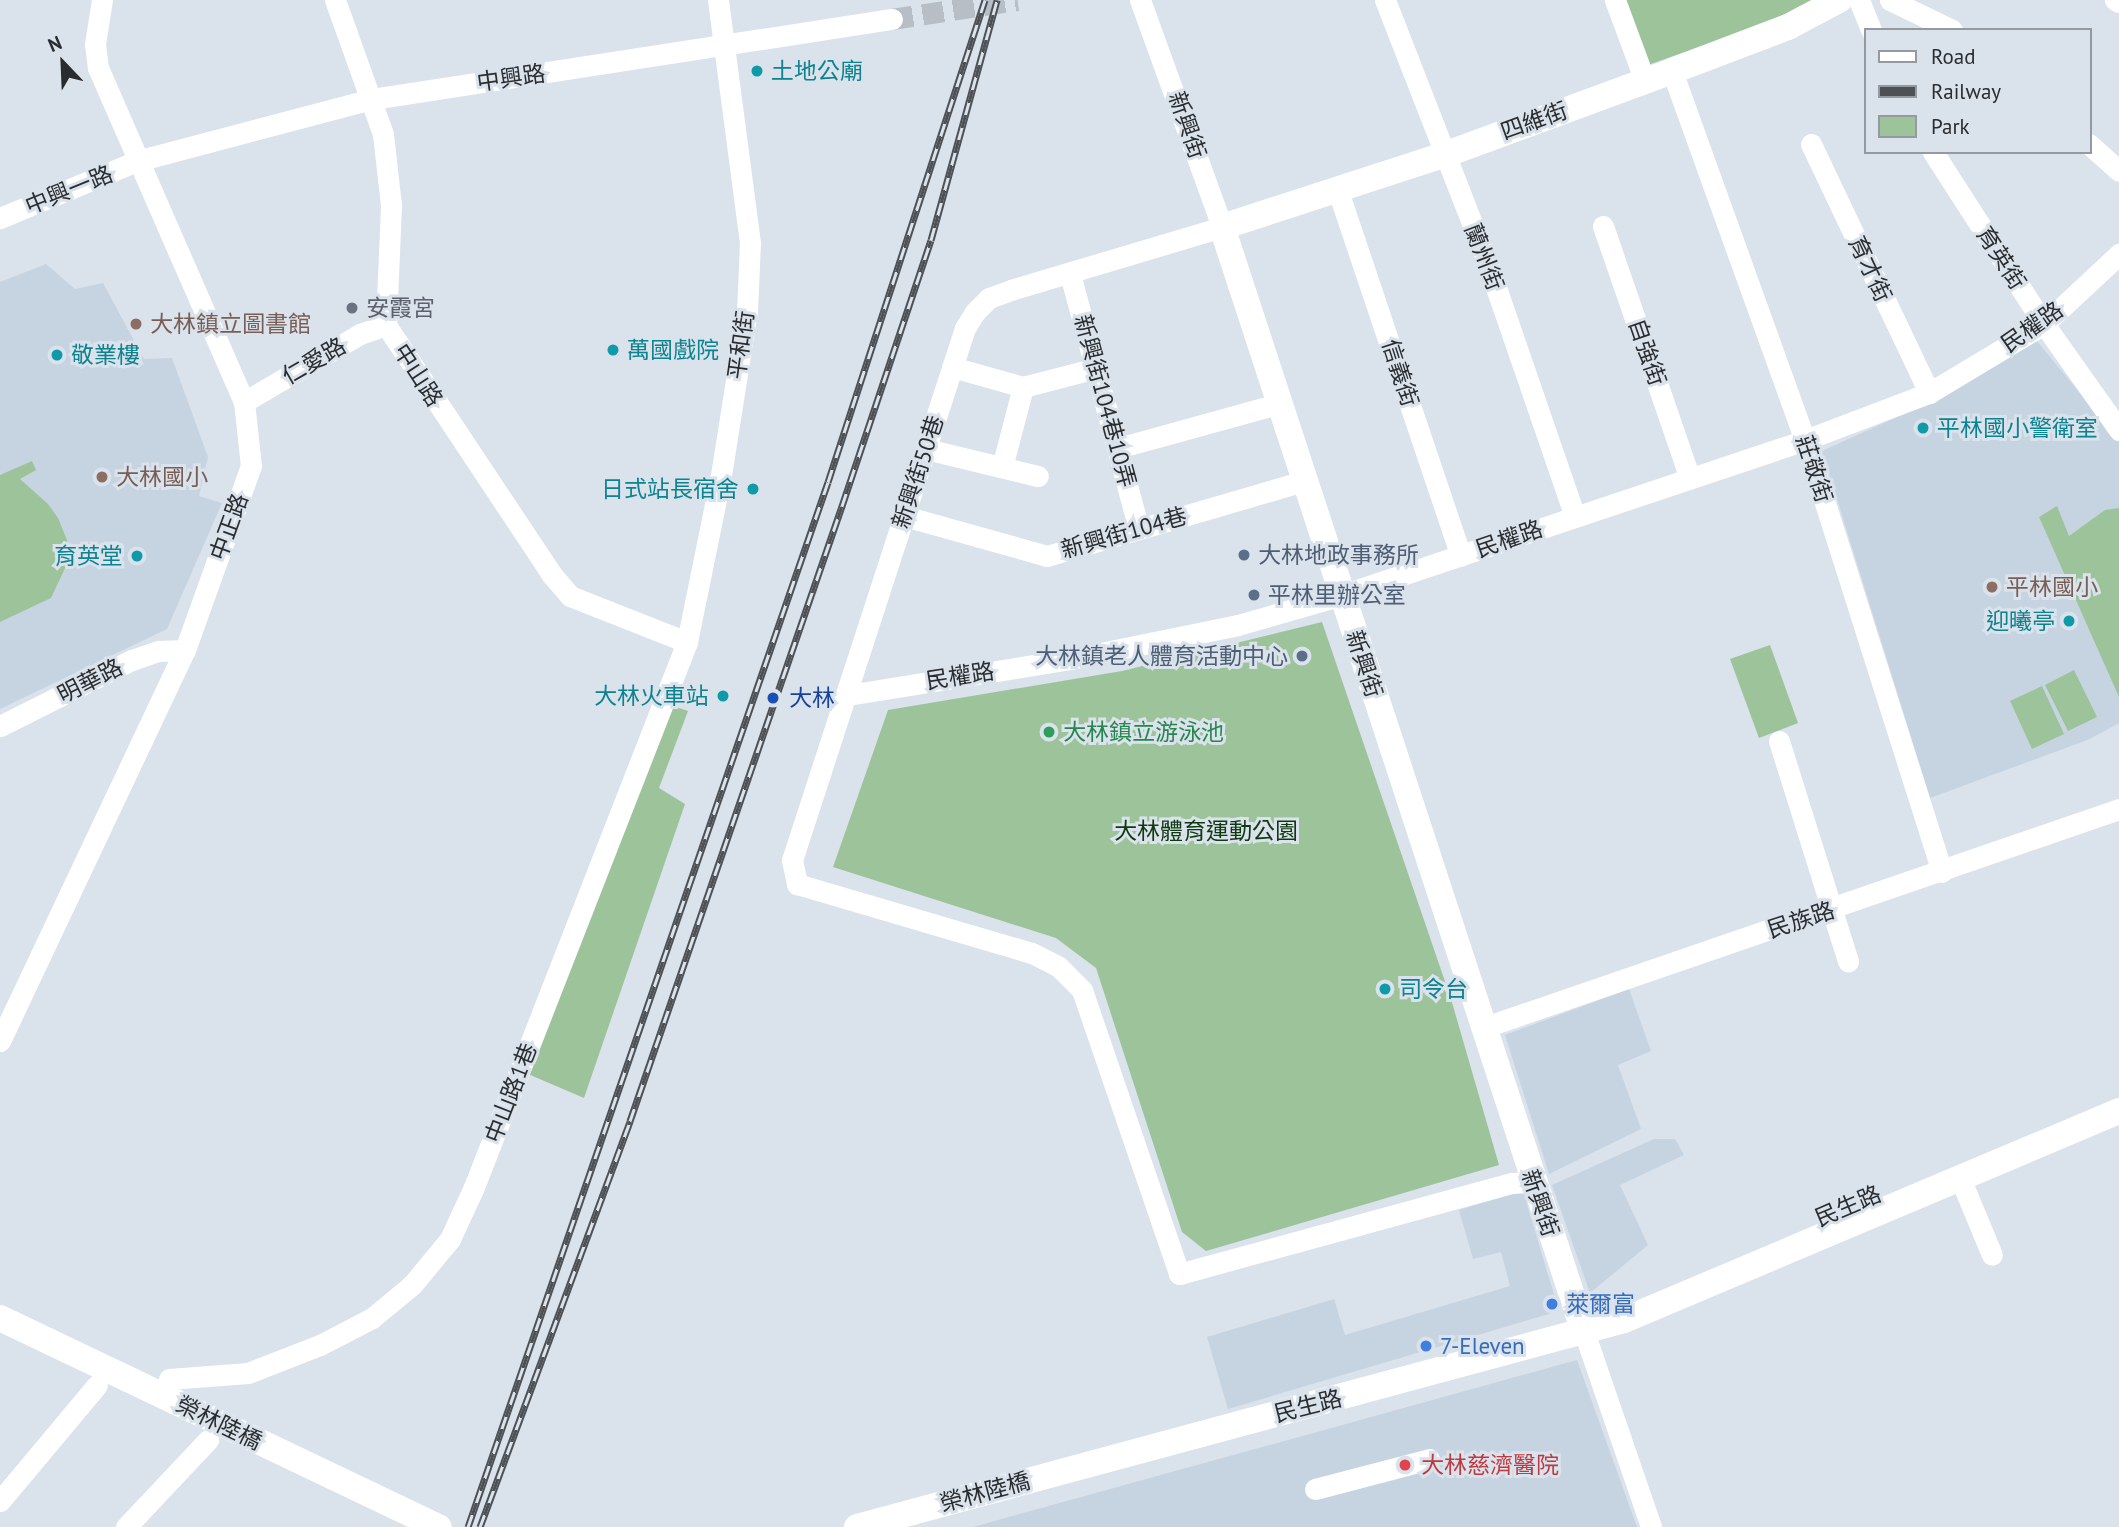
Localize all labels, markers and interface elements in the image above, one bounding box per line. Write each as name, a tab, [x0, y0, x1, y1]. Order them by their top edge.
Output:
north arrow	[28, 28, 98, 98]
legend	[1864, 28, 2091, 154]
text: N	[44, 30, 65, 57]
text: Road	[1931, 43, 1975, 70]
place label: 土地公廟	[771, 57, 863, 85]
street label: 中興路	[475, 60, 547, 96]
marker: 土地公廟	[749, 63, 765, 79]
text: Railway	[1931, 78, 2001, 105]
street label: 新興街	[1163, 88, 1211, 162]
street label: 四維街	[1497, 96, 1571, 146]
text: Park	[1931, 113, 1970, 140]
street label: 中興一路	[21, 160, 117, 220]
street label: 蘭州街	[1459, 220, 1509, 294]
street label: 育英街	[1971, 222, 2031, 294]
street label: 育才街	[1843, 232, 1897, 306]
place label: 安霞宮	[366, 294, 435, 322]
street label: 民權路	[1996, 296, 2068, 358]
marker: 安霞宮	[344, 300, 360, 316]
street label: 平和街	[723, 309, 759, 381]
place label: 大林鎮立圖書館	[150, 310, 311, 338]
street label: 新興街104巷10弄	[1069, 312, 1141, 490]
street label: 自強街	[1623, 315, 1671, 389]
marker: 大林鎮立圖書館	[128, 316, 144, 332]
street label: 仁愛路	[277, 332, 351, 390]
place label: 萬國戲院	[627, 336, 719, 364]
street label: 信義街	[1376, 336, 1424, 410]
street label: 中山路	[388, 339, 448, 411]
place label: 敬業樓	[71, 341, 140, 369]
marker: 萬國戲院	[605, 342, 621, 358]
marker: 敬業樓	[49, 347, 65, 363]
street label: 新興街50巷	[887, 412, 949, 532]
place label: 平林國小警衛室	[1937, 414, 2098, 442]
marker: 平林國小警衛室	[1915, 420, 1931, 436]
street label: 莊敬街	[1790, 432, 1838, 506]
place label: 大林國小	[116, 463, 208, 491]
marker: 大林國小	[94, 469, 110, 485]
place label: 日式站長宿舍	[601, 475, 739, 503]
marker: 日式站長宿舍	[745, 481, 761, 497]
street label: 中正路	[204, 490, 254, 564]
street label: 新興街104巷	[1058, 502, 1190, 564]
street label: 民權路	[1472, 515, 1546, 563]
place label: 大林地政事務所	[1258, 541, 1419, 569]
place label: 育英堂	[54, 542, 123, 570]
marker: 大林地政事務所	[1236, 547, 1252, 563]
marker: 育英堂	[129, 548, 145, 564]
place label: 平林國小	[2006, 573, 2098, 601]
marker: 平林國小	[1984, 579, 2000, 595]
place label: 平林里辦公室	[1268, 581, 1406, 609]
marker: 平林里辦公室	[1246, 587, 1262, 603]
place label: 迎曦亭	[1986, 607, 2055, 635]
marker: 迎曦亭	[2061, 613, 2077, 629]
street label: 新興街	[1340, 627, 1388, 701]
place label: 大林鎮老人體育活動中心	[1035, 642, 1288, 670]
marker: 大林鎮老人體育活動中心	[1294, 648, 1310, 664]
street label: 明華路	[53, 653, 127, 709]
street label: 民權路	[924, 657, 996, 695]
place label: 大林火車站	[594, 682, 709, 710]
place label: 大林	[789, 684, 835, 712]
marker: 大林火車站	[715, 688, 731, 704]
marker: 大林	[763, 688, 783, 708]
place label: 大林鎮立游泳池	[1063, 718, 1224, 746]
marker: 大林鎮立游泳池	[1041, 724, 1057, 740]
park label: 大林體育運動公園	[1114, 817, 1298, 845]
street label: 民族路	[1764, 896, 1838, 944]
place label: 司令台	[1399, 975, 1468, 1003]
marker: 司令台	[1377, 981, 1393, 997]
street label: 中山路1巷	[479, 1039, 543, 1147]
street label: 新興街	[1516, 1166, 1564, 1240]
street label: 民生路	[1811, 1180, 1885, 1232]
place label: 萊爾富	[1566, 1290, 1635, 1318]
marker: 萊爾富	[1544, 1296, 1560, 1312]
place label: 7-Eleven	[1440, 1332, 1525, 1360]
marker: 7-Eleven	[1418, 1338, 1434, 1354]
street label: 民生路	[1271, 1384, 1345, 1428]
street label: 榮林陸橋	[172, 1390, 266, 1456]
place label: 大林慈濟醫院	[1421, 1451, 1559, 1479]
marker: 大林慈濟醫院	[1395, 1455, 1415, 1475]
street label: 榮林陸橋	[937, 1467, 1033, 1517]

